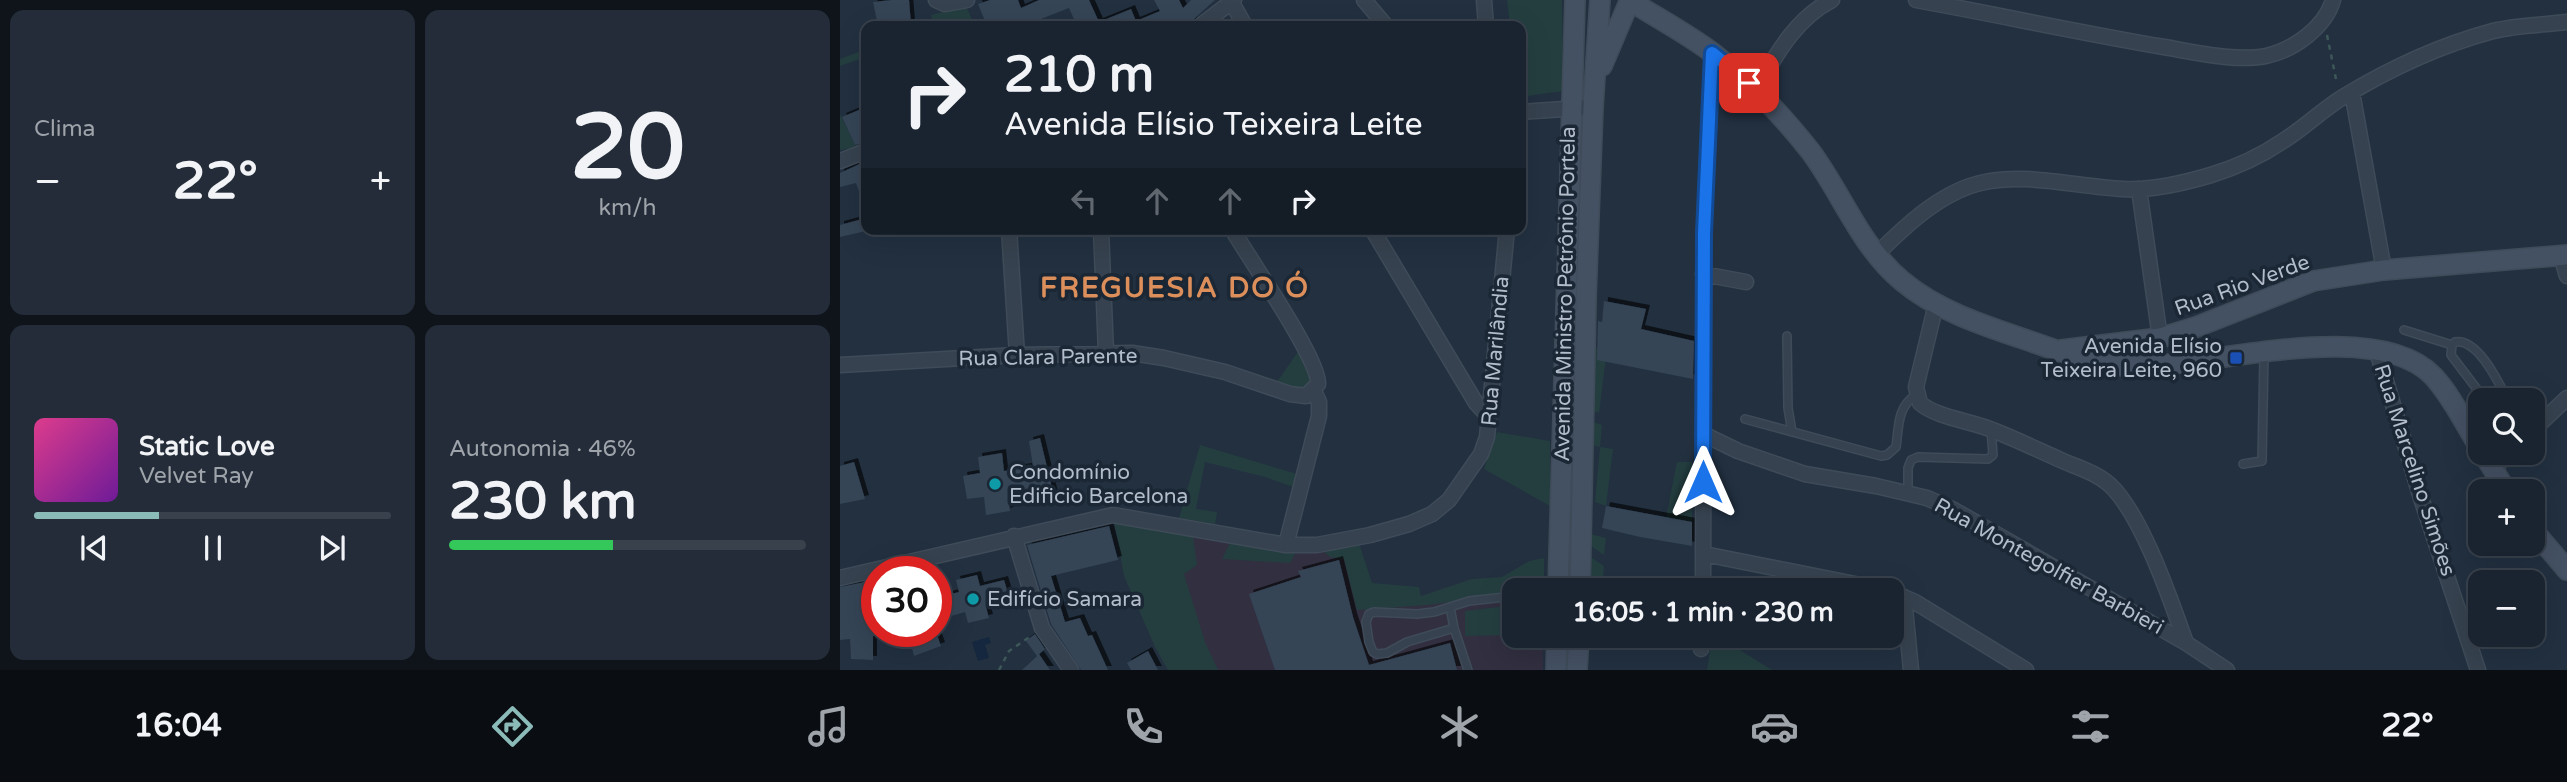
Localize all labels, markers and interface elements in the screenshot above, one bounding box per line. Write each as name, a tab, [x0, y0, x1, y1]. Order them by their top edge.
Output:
text: 210 m	[1004, 46, 1154, 105]
icon: right	[889, 49, 980, 140]
pin	[1719, 53, 1779, 113]
icon: arrive	[1730, 64, 1768, 102]
text: 20	[570, 93, 685, 203]
text: Avenida Elísio Teixeira Leite	[1004, 106, 1423, 144]
text: Clima	[34, 115, 95, 143]
street label: Avenida Ministro Petrônio Portela	[1550, 126, 1581, 462]
text: 22°	[173, 150, 258, 213]
text: −	[34, 159, 61, 205]
text: +	[370, 159, 391, 205]
icon: left	[1065, 182, 1103, 220]
icon: ahead	[1138, 182, 1176, 220]
icon: ahead	[1211, 182, 1249, 220]
icon: right	[1284, 182, 1322, 220]
text: km/h	[599, 194, 656, 222]
street label: Rua Rio Verde	[2171, 249, 2313, 321]
district label: FREGUESIA DO Ó	[1040, 270, 1310, 305]
street label: Rua Marilândia	[1476, 275, 1515, 427]
place label: Avenida Elísio Teixeira Leite, 960	[2040, 334, 2222, 383]
street label: Rua Clara Parente	[958, 343, 1138, 372]
marker: Avenida Elísio Teixeira Leite, 960	[2228, 350, 2244, 366]
street label: Rua Marcelino Simões	[2368, 361, 2461, 579]
map controls	[2468, 388, 2545, 647]
button: search	[2468, 388, 2545, 465]
text: Static Love	[139, 431, 275, 462]
text: Autonomia · 46%	[449, 435, 636, 463]
position arrow	[1666, 445, 1740, 519]
place label: Condomínio Edificio Barcelona	[1009, 460, 1188, 509]
text: Velvet Ray	[139, 462, 254, 490]
text: 230 km	[449, 470, 637, 533]
marker: Condomínio Edificio Barcelona	[987, 476, 1003, 492]
button: +	[2468, 479, 2545, 556]
street label: Rua Montegolfier Barbieri	[1930, 493, 2168, 640]
icon: previous	[75, 529, 113, 567]
icon: pause	[194, 529, 232, 567]
icon: next	[313, 529, 351, 567]
speed limit sign: 30	[861, 556, 952, 647]
button: −	[2468, 570, 2545, 647]
place label: Edifício Samara	[987, 587, 1142, 612]
marker: Edifício Samara	[965, 591, 981, 607]
text: 16:05 · 1 min · 230 m	[1572, 597, 1834, 628]
icon: directions	[488, 702, 537, 751]
icon: music	[804, 702, 853, 751]
icon: phone	[1119, 702, 1168, 751]
icon: climate	[1435, 702, 1484, 751]
icon: car	[1750, 702, 1799, 751]
icon: filters	[2066, 702, 2115, 751]
text: 16:04	[133, 707, 222, 745]
text: 22°	[2381, 707, 2434, 745]

